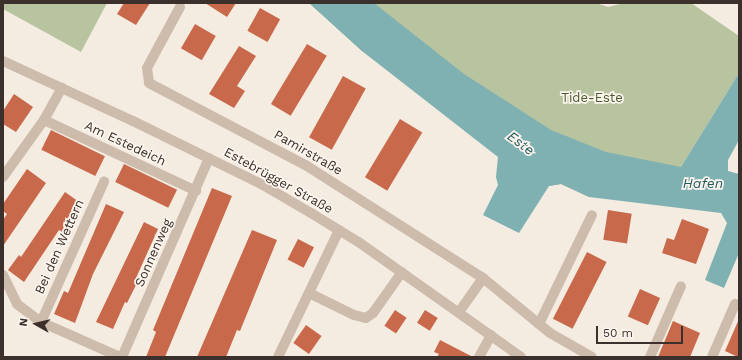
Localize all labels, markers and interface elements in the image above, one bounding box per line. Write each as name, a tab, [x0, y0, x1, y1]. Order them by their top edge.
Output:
park label: Tide-Este	[561, 90, 623, 106]
street label: Am Estedeich	[82, 118, 168, 170]
street label: Pamirstraße	[271, 127, 345, 179]
water label: Este	[504, 127, 538, 159]
street label: Estebrügger Straße	[221, 145, 335, 217]
water label: Hafen	[683, 175, 723, 191]
street label: Bei den Wettern	[32, 197, 88, 297]
street label: Sonnenweg	[132, 217, 176, 289]
north arrow	[16, 304, 56, 344]
text: N	[17, 317, 31, 327]
scale bar	[598, 318, 685, 344]
text: 50 m	[603, 326, 633, 340]

